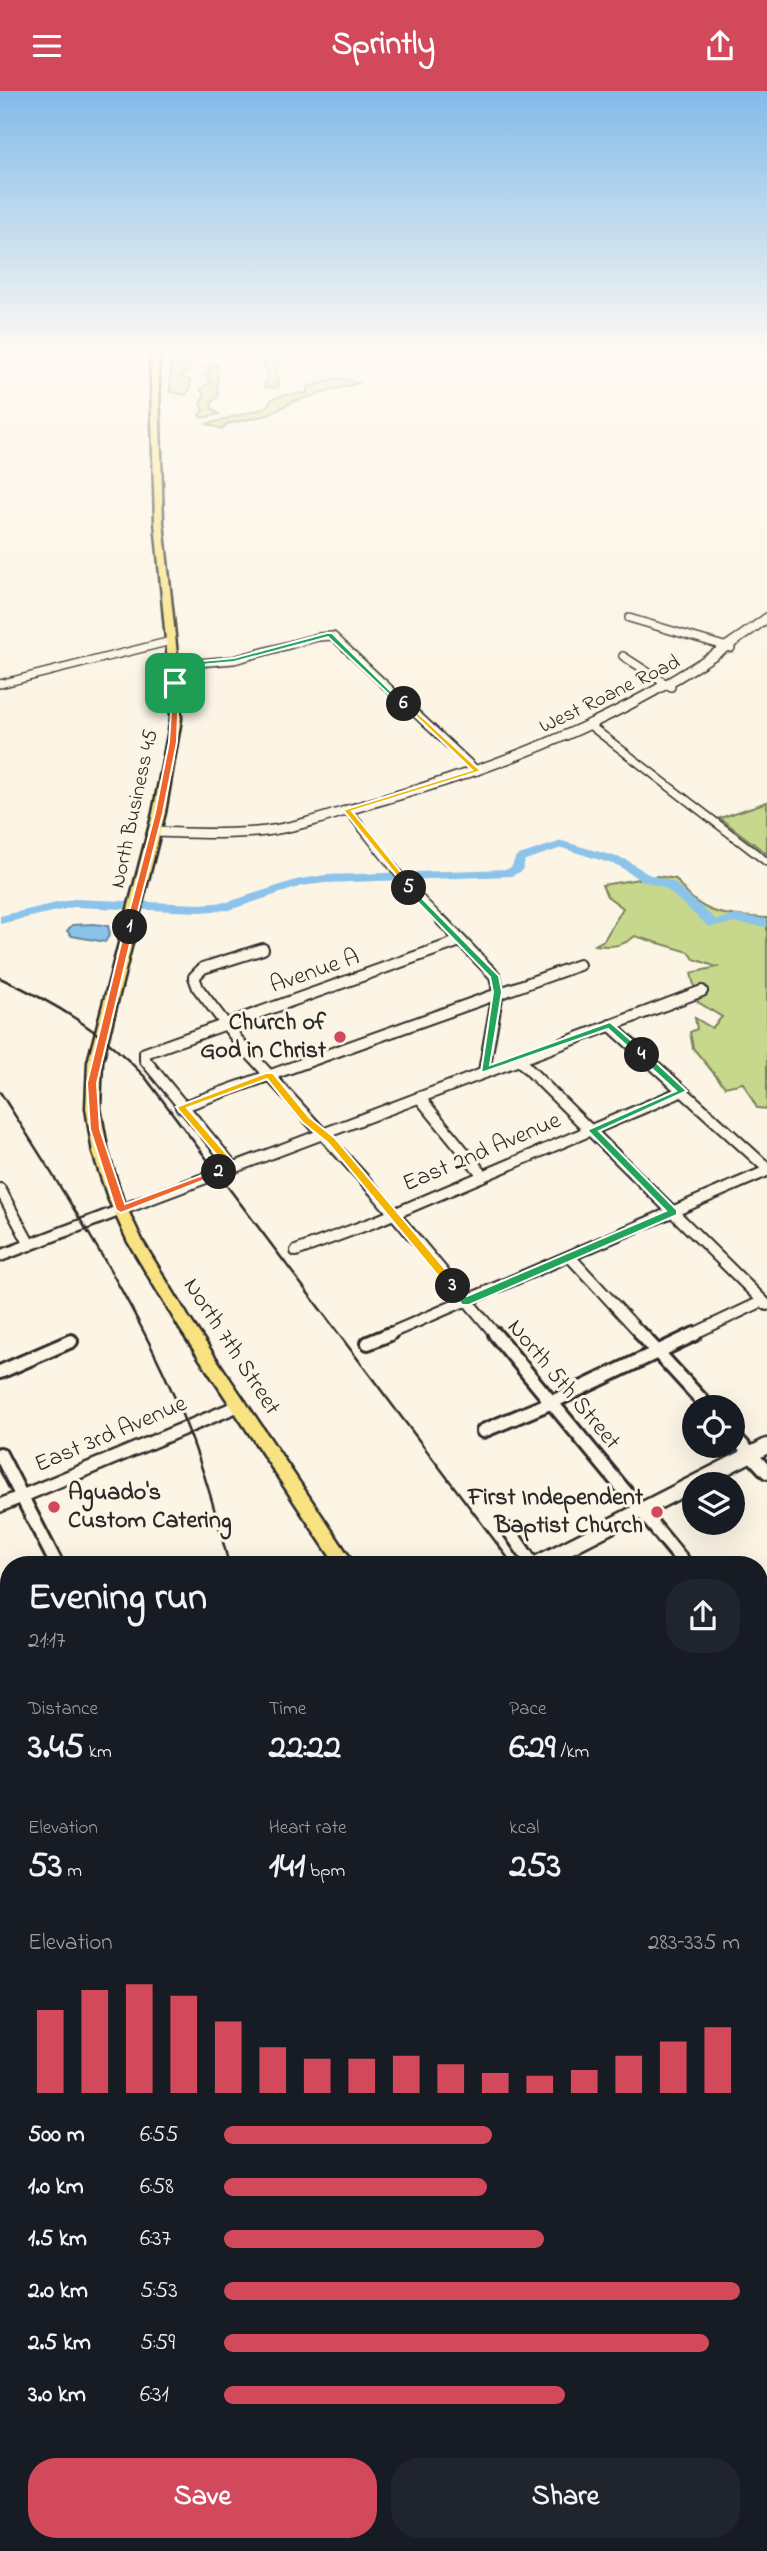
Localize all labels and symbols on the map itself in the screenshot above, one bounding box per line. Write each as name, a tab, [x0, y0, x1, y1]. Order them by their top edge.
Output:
street label: West Roane Road	[535, 648, 686, 742]
pin	[145, 653, 205, 713]
pin: 6	[386, 687, 422, 721]
street label: North Business 45	[104, 727, 166, 891]
pin: 5	[392, 871, 426, 905]
pin: 1	[113, 909, 148, 945]
street label: Avenue A	[266, 940, 364, 1004]
place label: Church of God in Christ	[200, 1006, 327, 1069]
marker: Church of God in Christ	[332, 1029, 348, 1045]
pin: 4	[624, 1037, 660, 1073]
street label: East 2nd Avenue	[397, 1104, 567, 1202]
pin: 2	[202, 1155, 236, 1189]
pin: 3	[435, 1269, 470, 1303]
street label: North 7th Street	[173, 1271, 289, 1423]
street label: North 5th Street	[498, 1312, 628, 1458]
street label: East 3rd Avenue	[29, 1387, 193, 1483]
place label: Aguado's Custom Catering	[68, 1476, 232, 1540]
place label: First Independent Baptist Church	[467, 1481, 644, 1544]
marker: Aguado's Custom Catering	[46, 1499, 62, 1515]
marker: First Independent Baptist Church	[649, 1504, 665, 1520]

